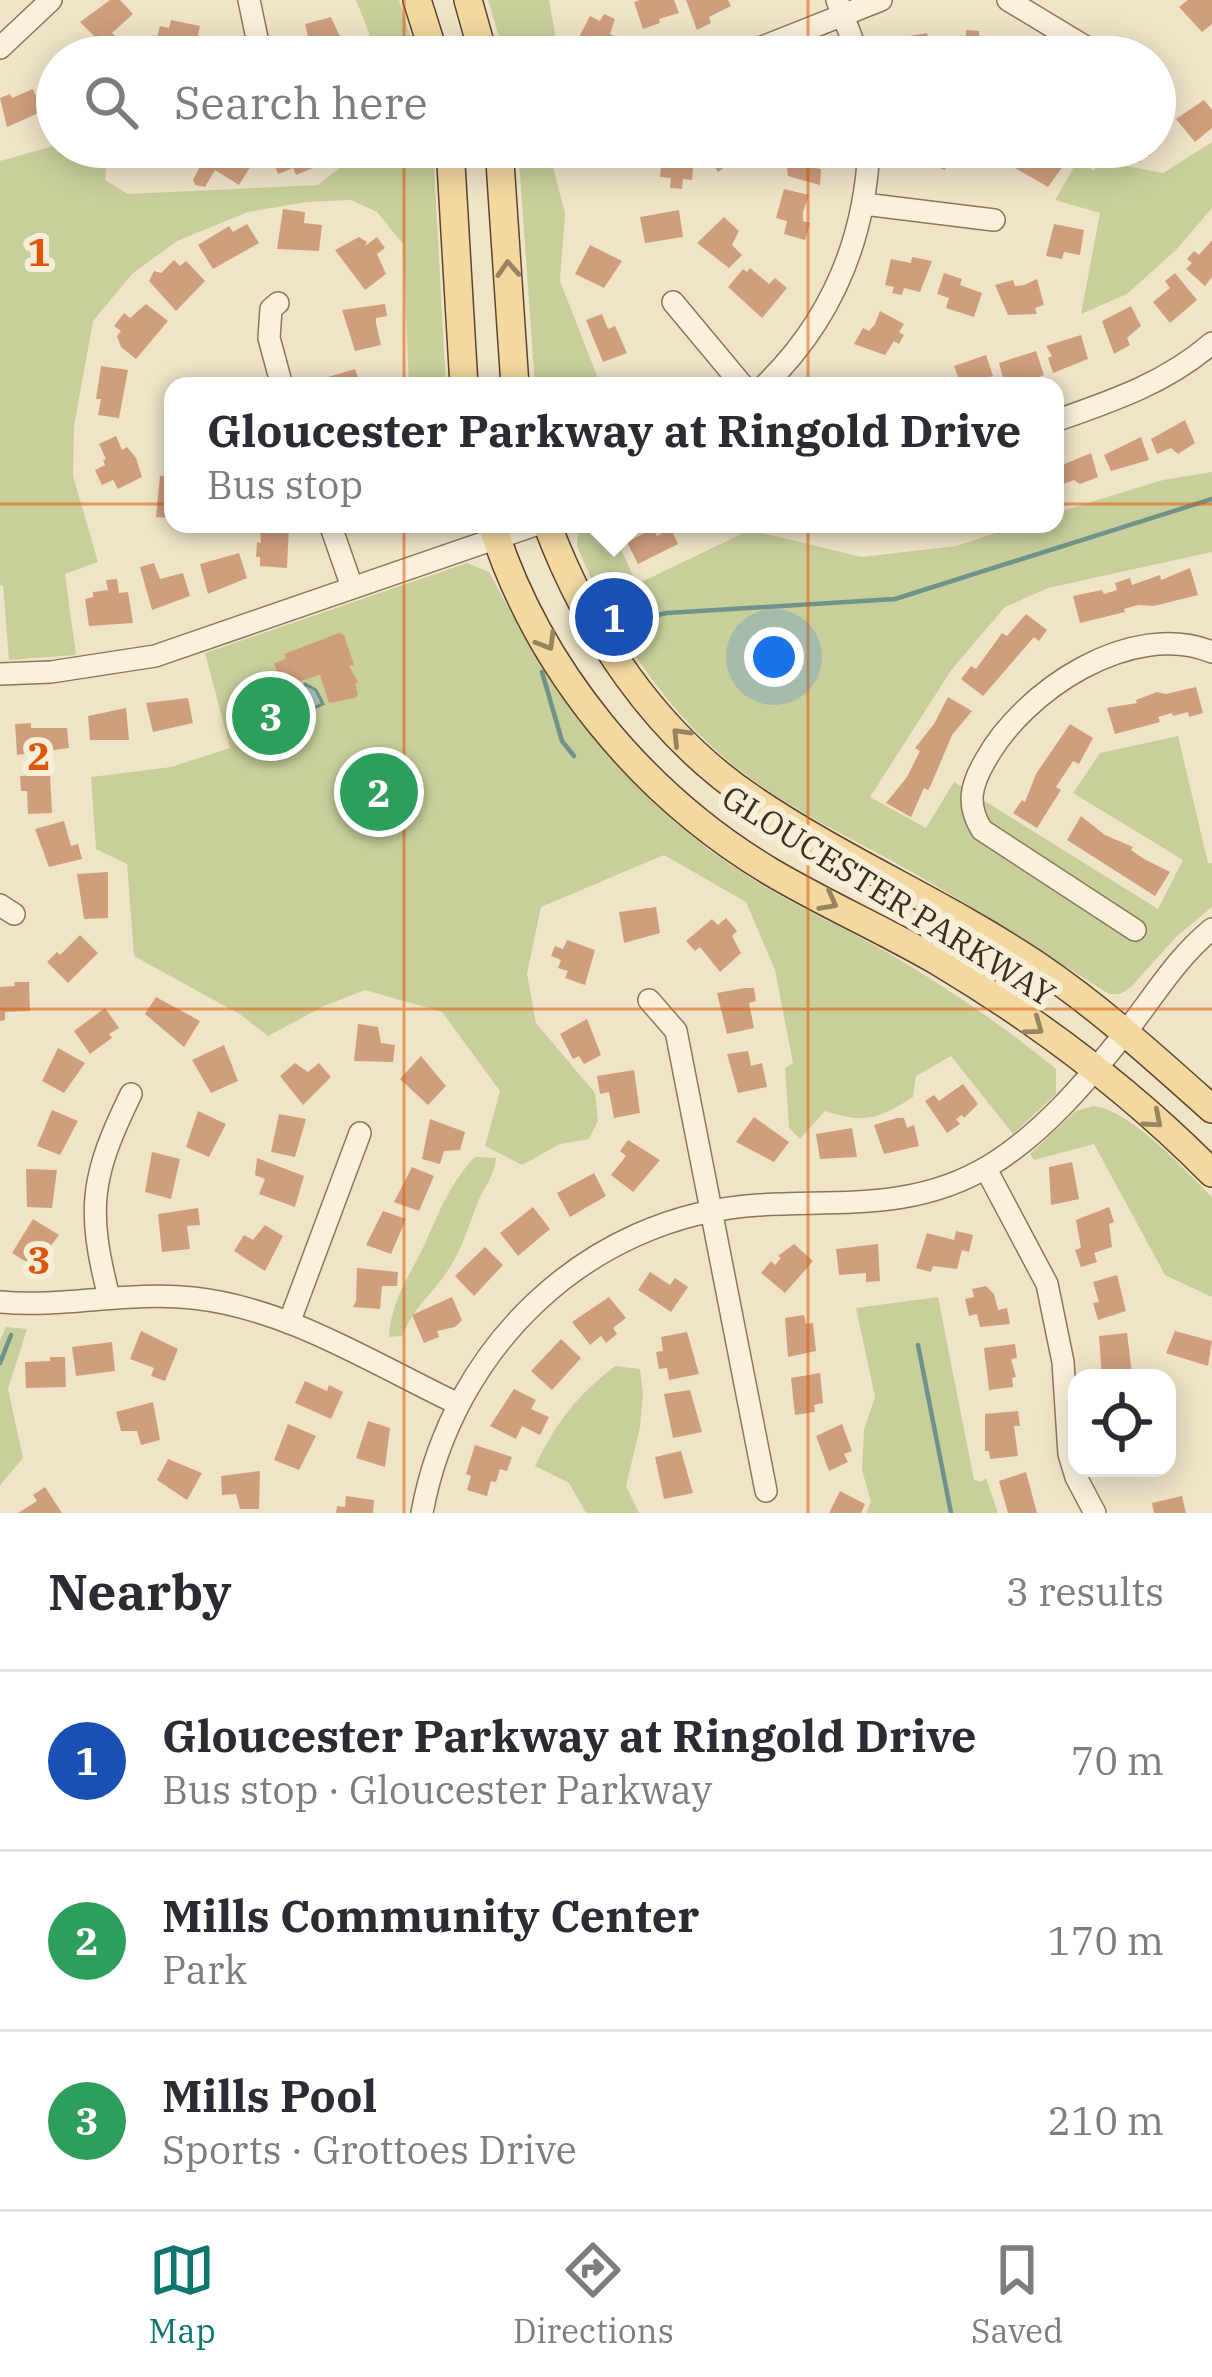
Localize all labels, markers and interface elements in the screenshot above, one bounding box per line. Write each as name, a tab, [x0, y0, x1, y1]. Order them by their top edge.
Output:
search box	[36, 36, 1176, 168]
icon: search	[78, 69, 144, 135]
text: Search here	[174, 73, 428, 131]
text: 1	[27, 226, 51, 277]
one-way arrow	[495, 259, 521, 278]
popup	[164, 377, 1064, 533]
text: Gloucester Parkway at Ringold Drive	[207, 401, 1021, 459]
text: Bus stop	[207, 459, 363, 510]
pin: 1	[575, 572, 653, 662]
your location	[744, 627, 804, 687]
one-way arrow	[533, 629, 556, 651]
pin: 3	[232, 671, 310, 761]
one-way arrow	[673, 728, 695, 750]
text: 2	[27, 730, 51, 781]
pin: 2	[340, 747, 418, 837]
street label: GLOUCESTER PARKWAY	[715, 775, 1064, 1015]
one-way arrow	[817, 888, 838, 912]
one-way arrow	[1022, 1012, 1043, 1034]
one-way arrow	[1140, 1106, 1162, 1128]
text: 3	[27, 1234, 51, 1285]
map controls	[1068, 1369, 1176, 1477]
button: locate	[1068, 1369, 1176, 1477]
text: Nearby	[48, 1558, 232, 1624]
text: 3 results	[1006, 1566, 1164, 1617]
text: Gloucester Parkway at Ringold Drive	[162, 1706, 977, 1764]
text: 1	[75, 1735, 99, 1786]
text: 70 m	[1071, 1735, 1164, 1786]
text: Bus stop · Gloucester Parkway	[162, 1764, 712, 1815]
text: Mills Community Center	[162, 1886, 699, 1944]
text: 2	[75, 1915, 99, 1966]
text: 170 m	[1048, 1915, 1164, 1966]
text: Park	[162, 1944, 247, 1995]
text: Mills Pool	[162, 2066, 377, 2124]
text: 3	[75, 2095, 99, 2146]
text: 210 m	[1048, 2095, 1164, 2146]
text: Sports · Grottoes Drive	[162, 2124, 577, 2175]
tab: Map	[149, 2237, 216, 2352]
tab: Directions	[513, 2237, 674, 2352]
tab: Saved	[971, 2237, 1063, 2352]

